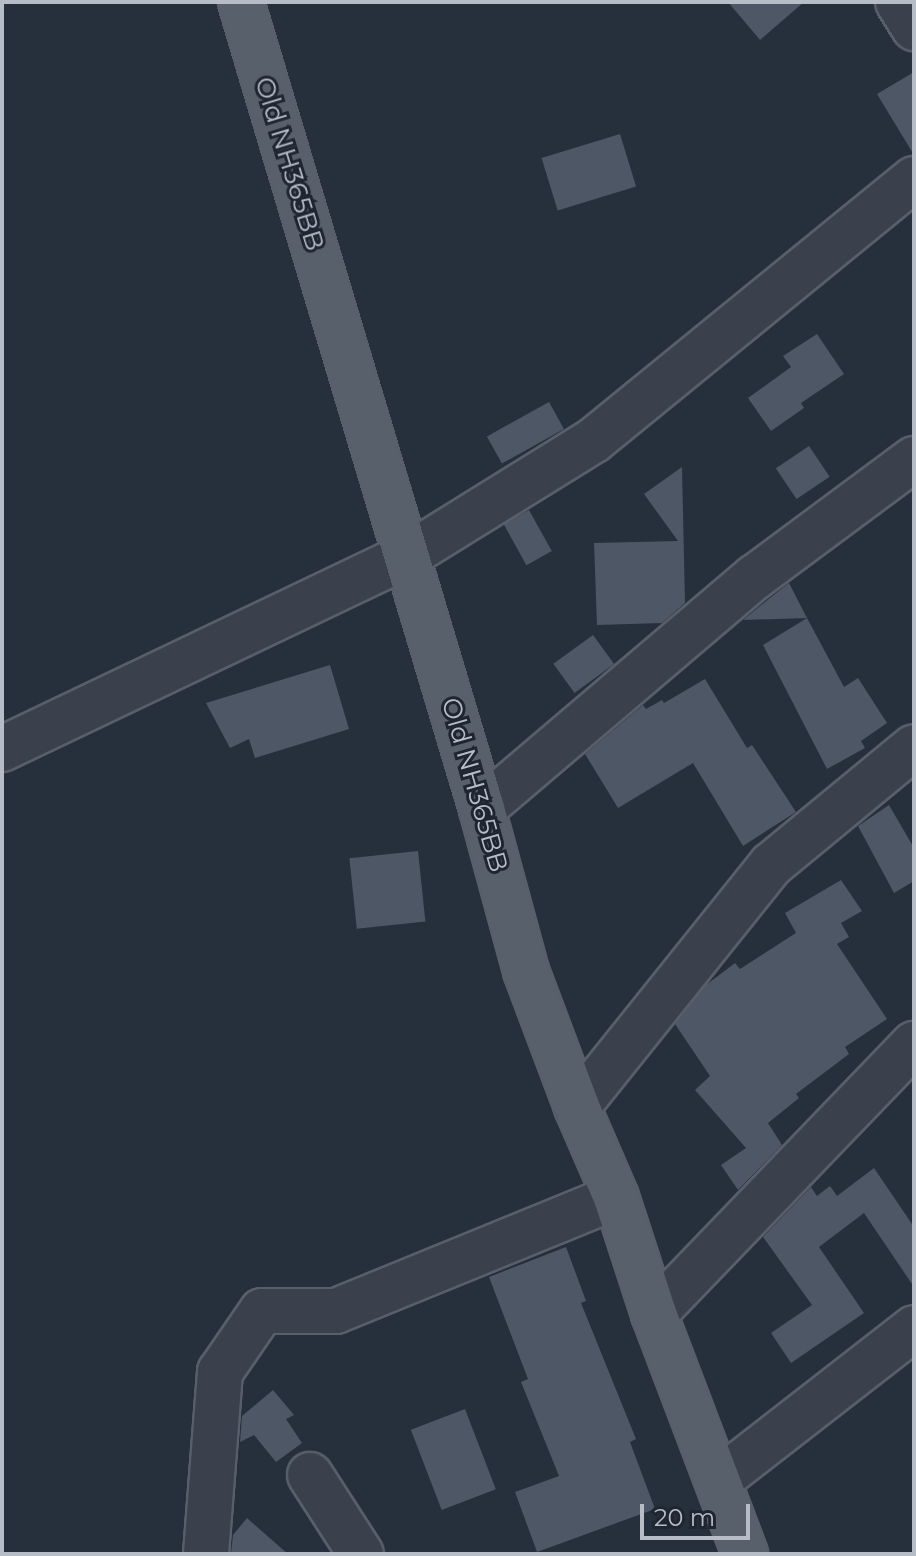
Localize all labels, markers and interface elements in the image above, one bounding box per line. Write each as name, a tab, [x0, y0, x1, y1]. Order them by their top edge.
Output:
street label: Old NH365BB	[248, 73, 330, 255]
street label: Old NH365BB	[434, 694, 514, 876]
scale bar	[644, 1488, 754, 1538]
text: 20 m	[654, 1503, 715, 1532]

